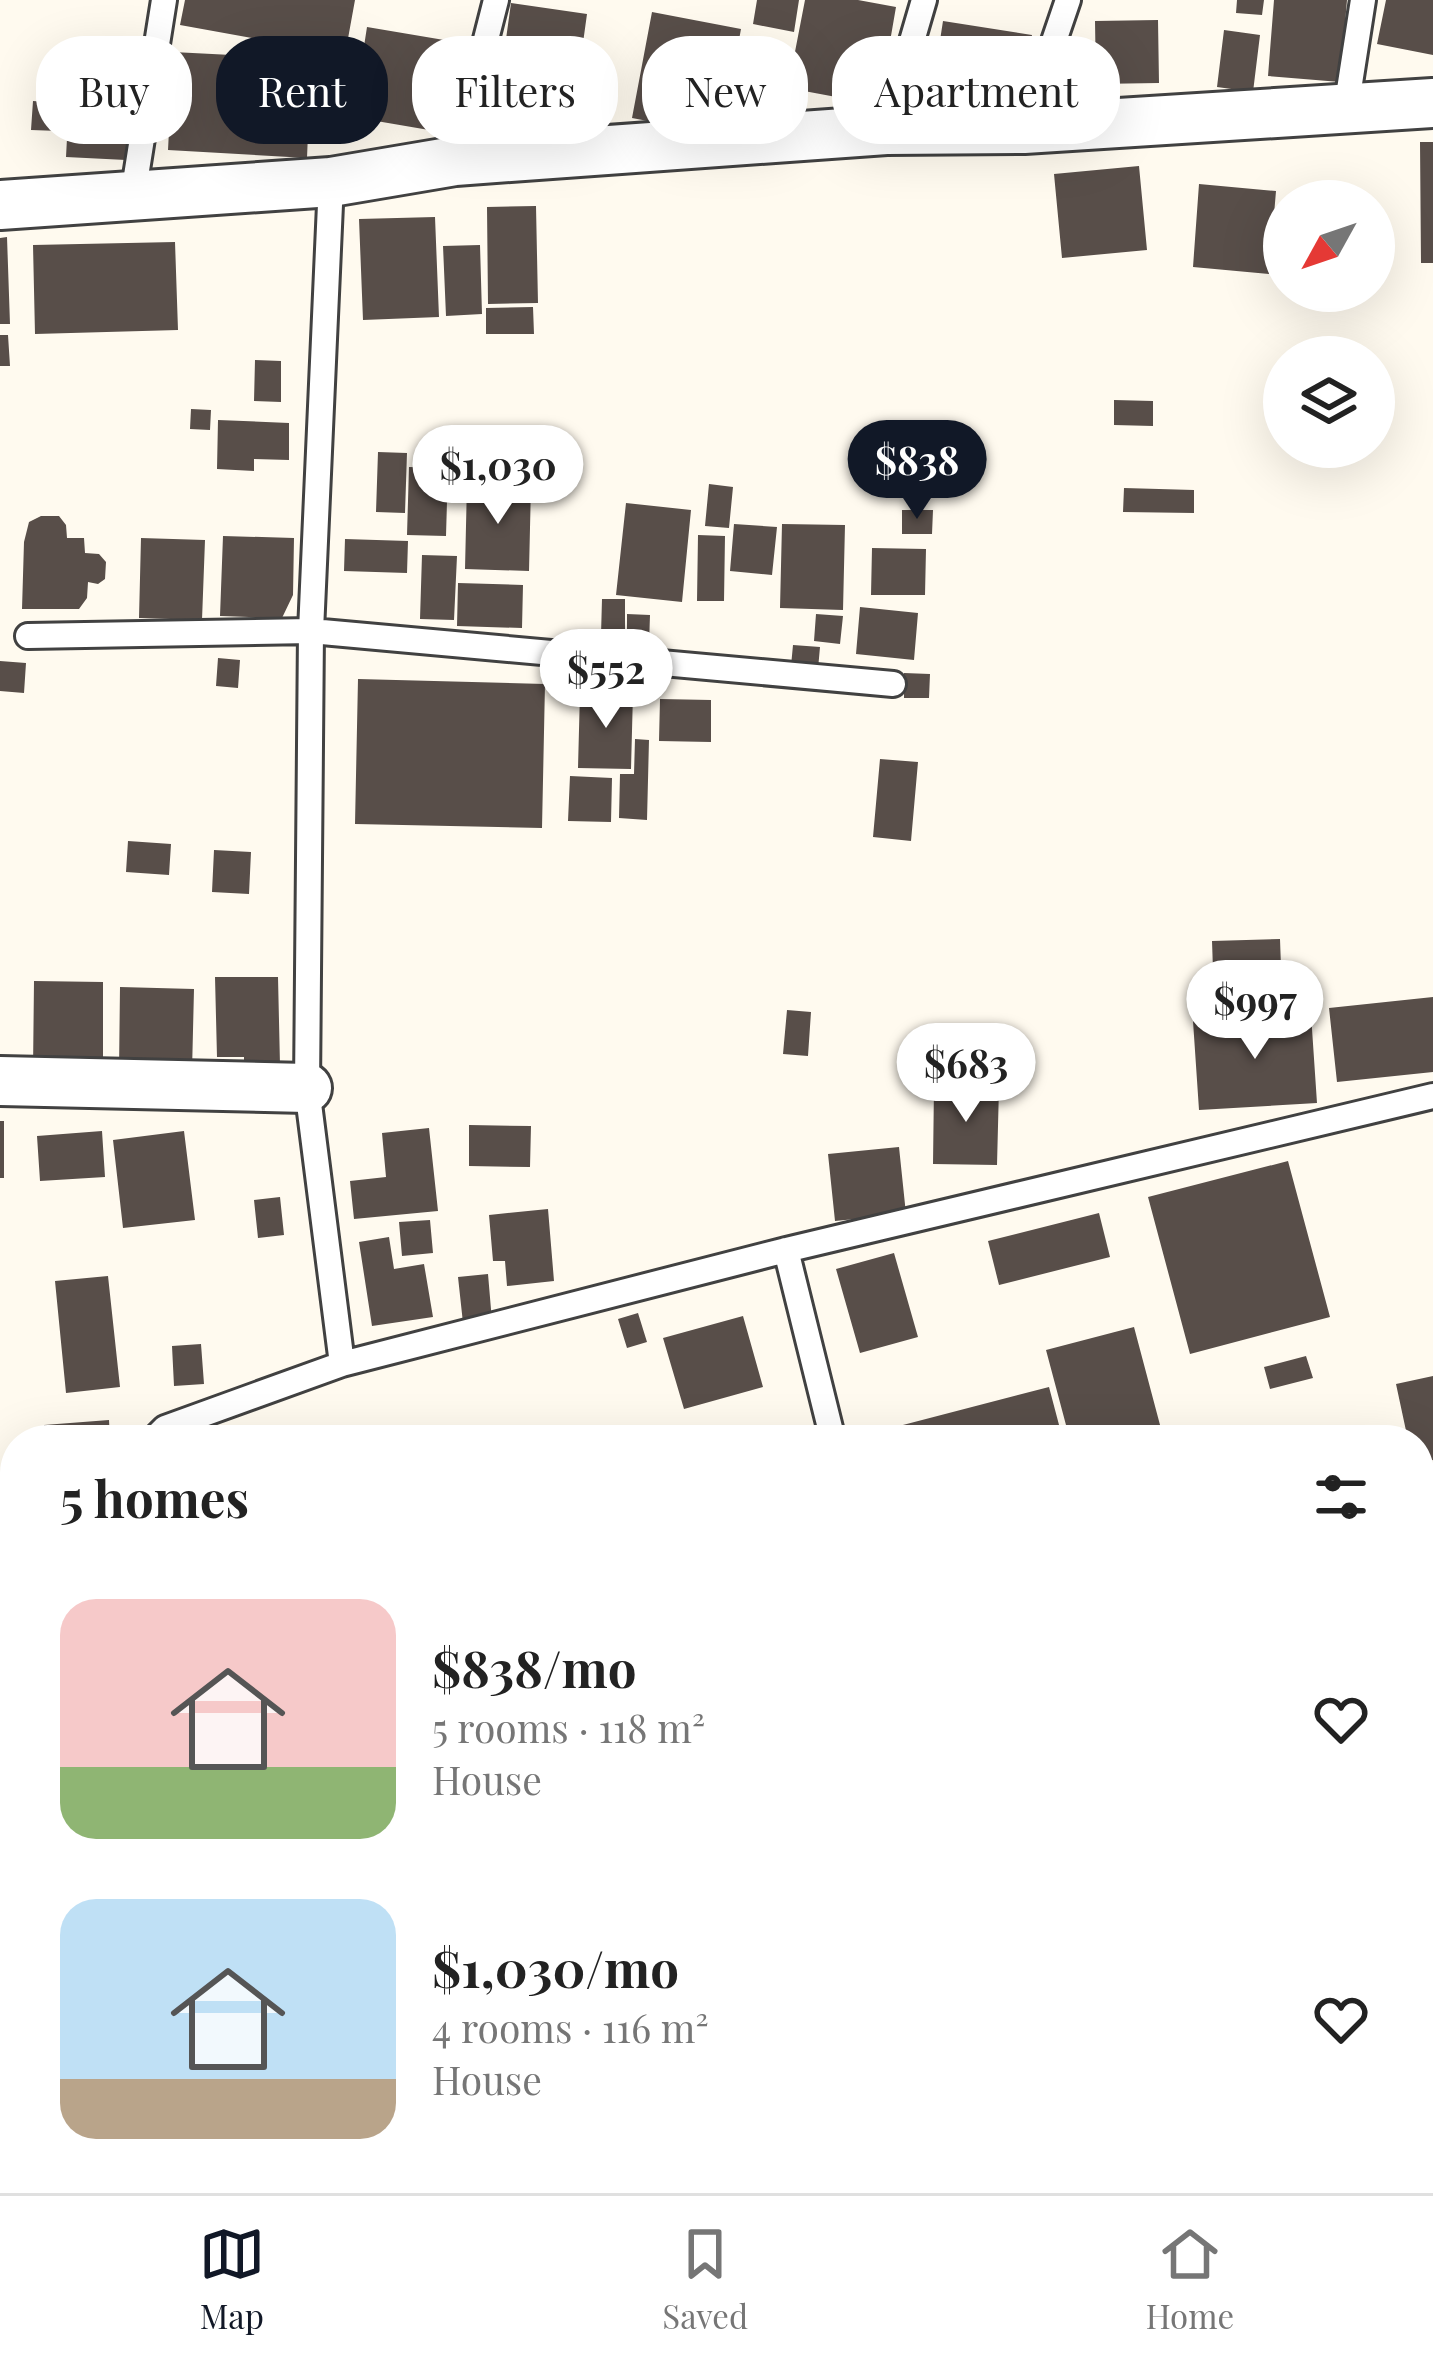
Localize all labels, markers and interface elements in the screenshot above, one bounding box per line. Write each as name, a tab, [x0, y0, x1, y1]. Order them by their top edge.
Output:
chip: Buy	[36, 36, 192, 144]
chip: Rent	[216, 36, 388, 144]
chip: Filters	[412, 36, 618, 144]
chip: New	[642, 36, 808, 144]
chip: Apartment	[832, 36, 1120, 144]
north arrow	[1263, 180, 1395, 312]
map controls	[1263, 180, 1395, 468]
button: layers	[1263, 336, 1395, 468]
pin: $838	[846, 420, 988, 522]
pin: $1,030	[400, 425, 596, 527]
text: $838	[875, 433, 959, 485]
text: $1,030	[439, 438, 557, 490]
pin: $552	[535, 629, 677, 731]
text: $552	[567, 642, 645, 694]
pin: $997	[1184, 960, 1326, 1062]
text: $997	[1213, 973, 1297, 1025]
pin: $683	[895, 1023, 1037, 1125]
text: $683	[924, 1036, 1008, 1088]
text: 5 homes	[60, 1463, 249, 1531]
icon: filters	[1308, 1464, 1374, 1530]
text: $838/mo	[432, 1633, 637, 1701]
icon: home	[156, 1647, 300, 1791]
icon: heart	[1308, 1686, 1374, 1752]
text: 5 rooms · 118 m²	[432, 1701, 705, 1753]
text: House	[432, 1753, 542, 1805]
text: $1,030/mo	[432, 1933, 679, 2001]
icon: home	[156, 1947, 300, 2091]
icon: heart	[1308, 1986, 1374, 2052]
text: 4 rooms · 116 m²	[432, 2001, 709, 2053]
text: House	[432, 2053, 542, 2105]
tab: Map	[199, 2221, 265, 2337]
tab: Saved	[662, 2221, 748, 2337]
tab: Home	[1146, 2221, 1234, 2337]

